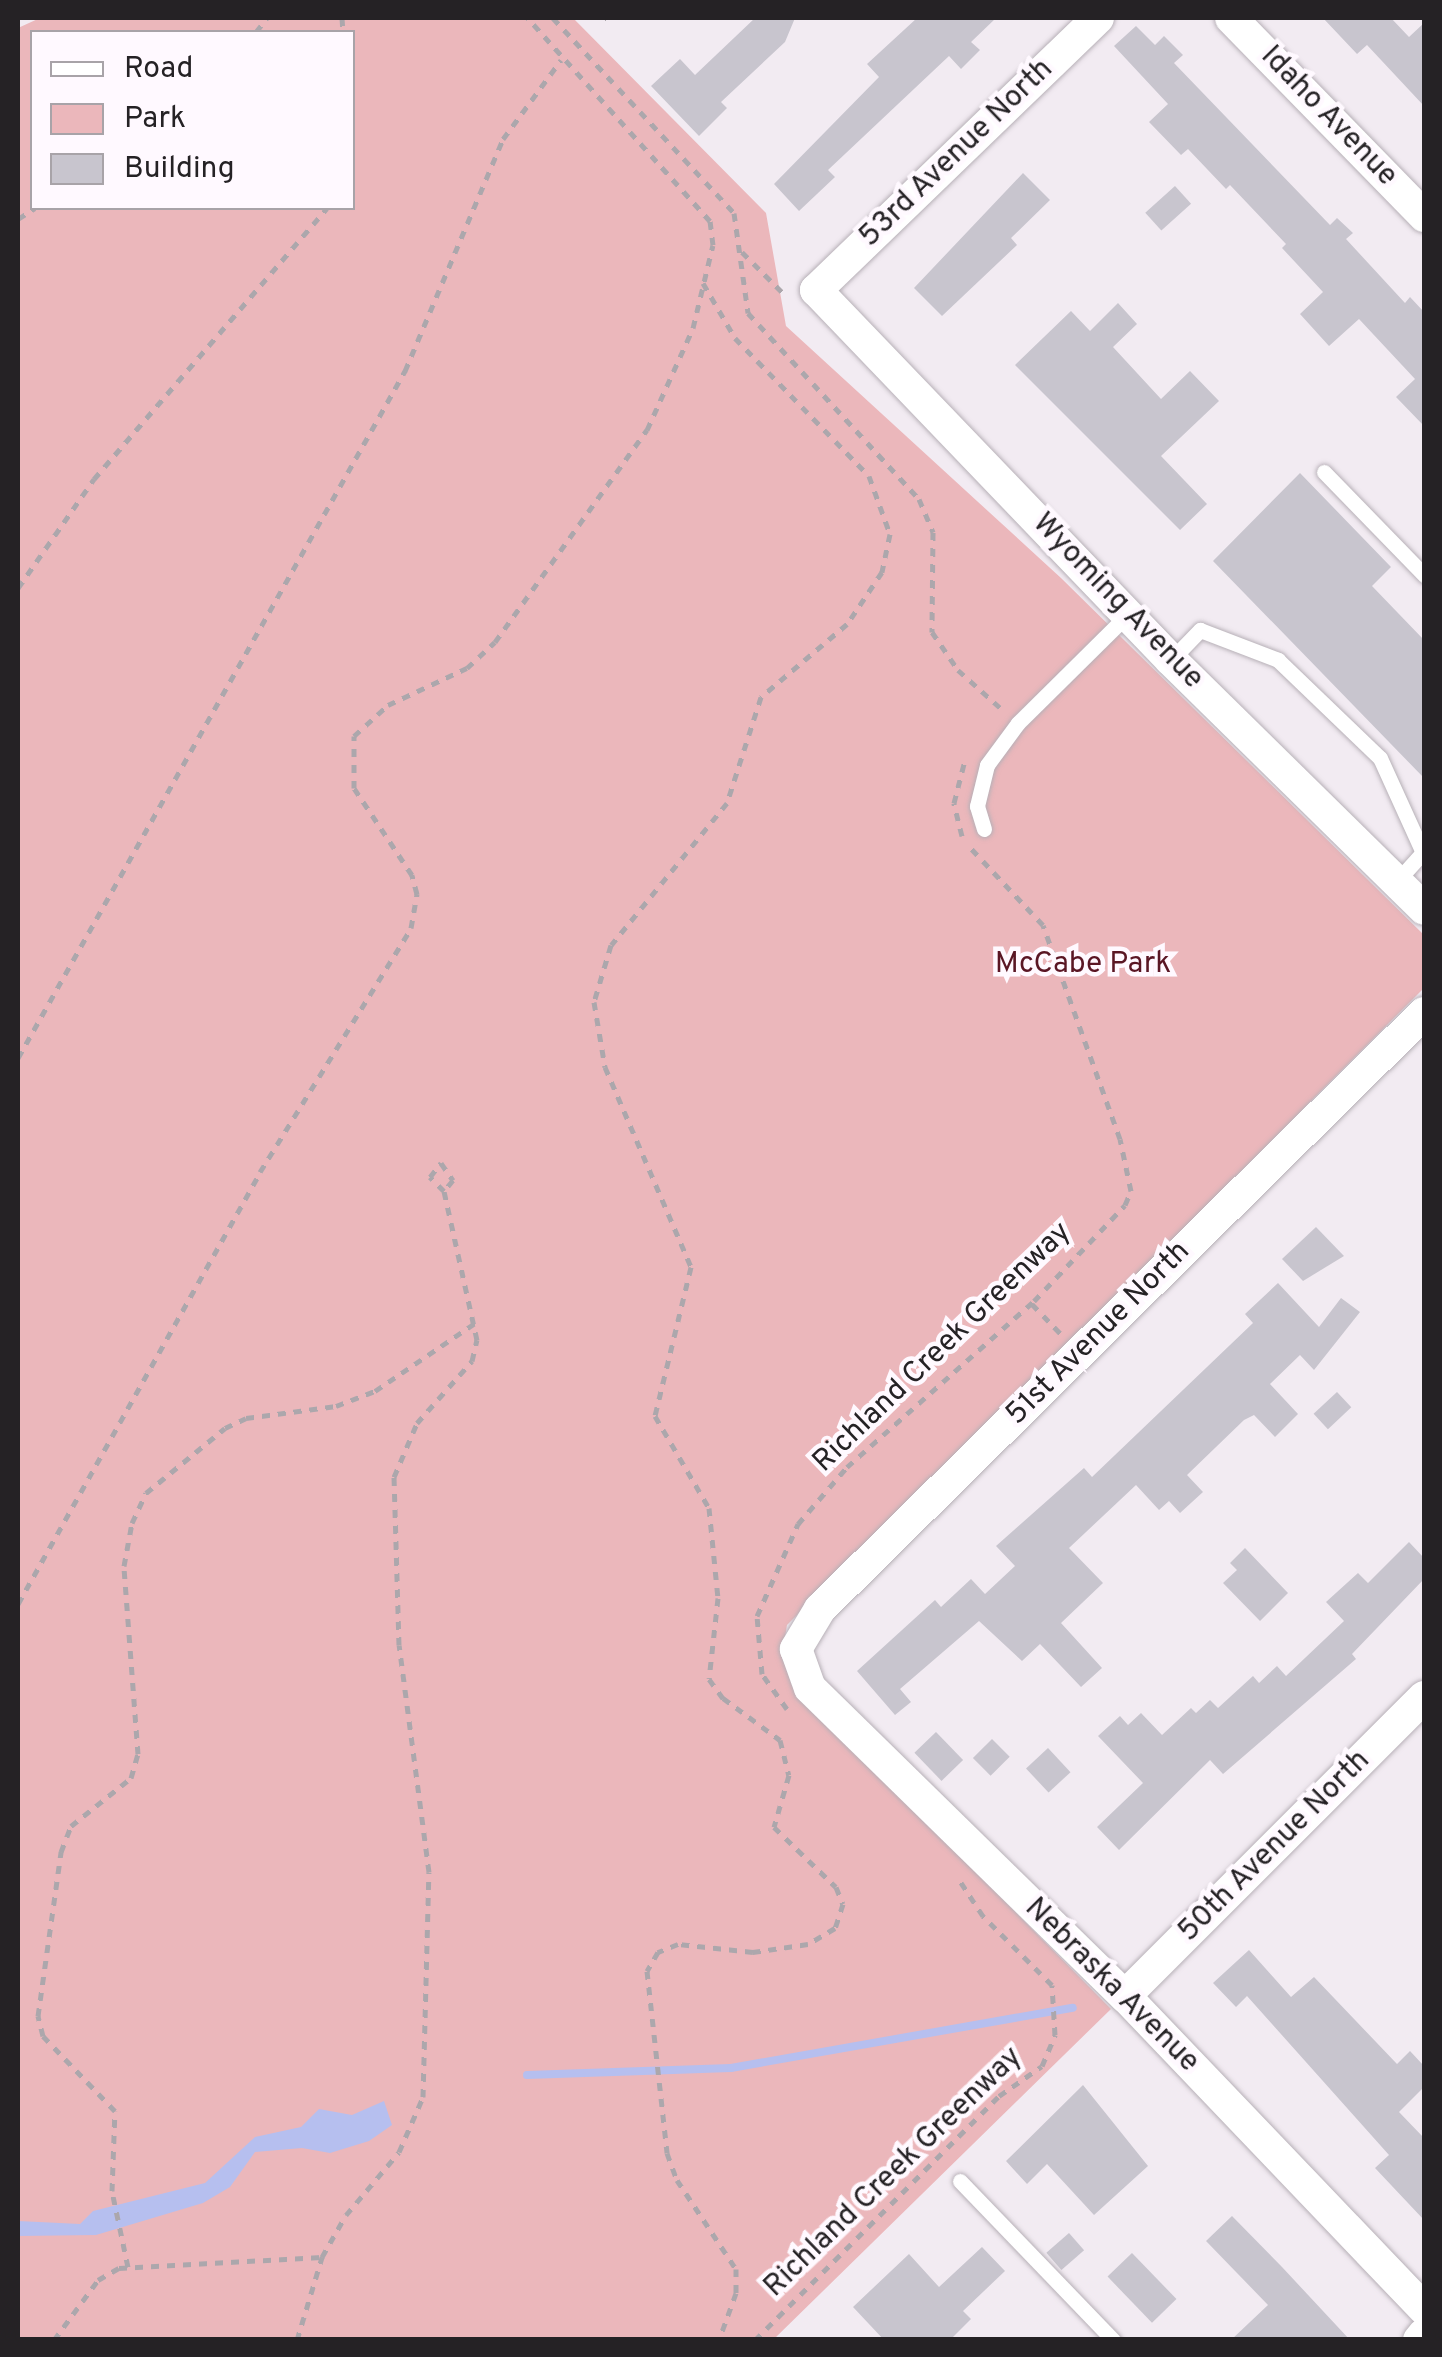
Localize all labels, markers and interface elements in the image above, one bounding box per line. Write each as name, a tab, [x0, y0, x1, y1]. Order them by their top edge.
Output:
legend	[30, 30, 355, 210]
street label: Idaho Avenue	[1252, 39, 1404, 195]
text: Road	[124, 51, 193, 88]
street label: 53rd Avenue North	[852, 52, 1062, 256]
text: Park	[124, 101, 186, 138]
text: Building	[124, 151, 235, 188]
street label: Wyoming Avenue	[1024, 506, 1210, 698]
park label: McCabe Park	[995, 947, 1171, 983]
street label: Richland Creek Greenway	[806, 1215, 1080, 1481]
street label: 51st Avenue North	[999, 1234, 1199, 1434]
street label: 50th Avenue North	[1171, 1743, 1379, 1951]
street label: Nebraska Avenue	[1016, 1891, 1206, 2081]
street label: Richland Creek Greenway	[757, 2040, 1031, 2306]

